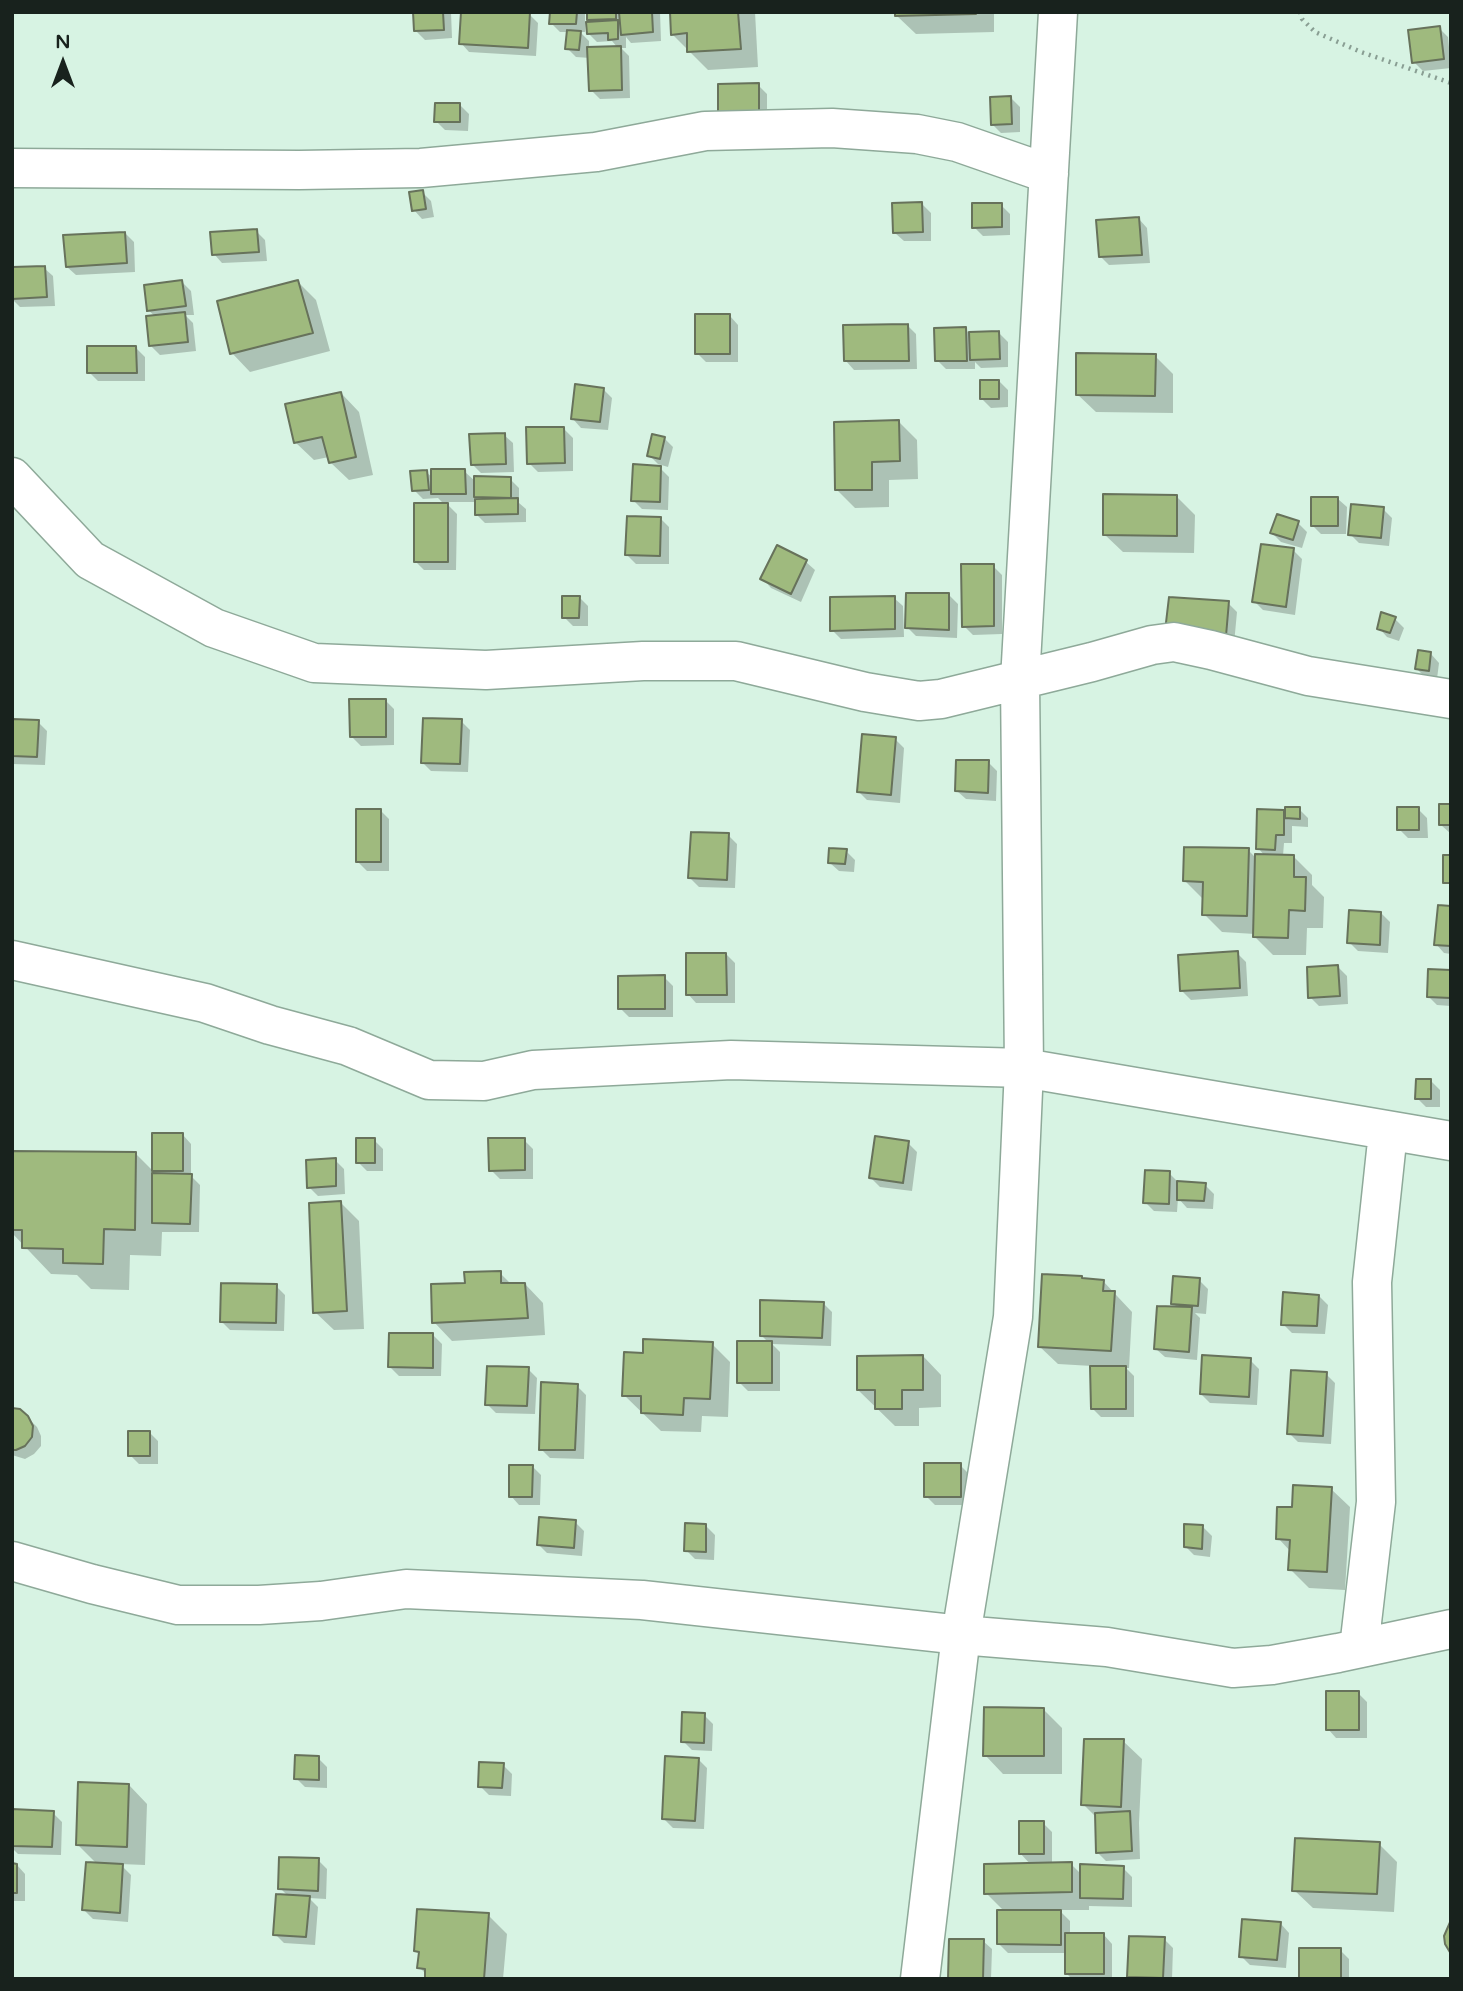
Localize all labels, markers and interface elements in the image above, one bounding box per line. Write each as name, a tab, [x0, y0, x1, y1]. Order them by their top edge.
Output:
north arrow	[28, 28, 98, 98]
text: N	[55, 31, 71, 53]

